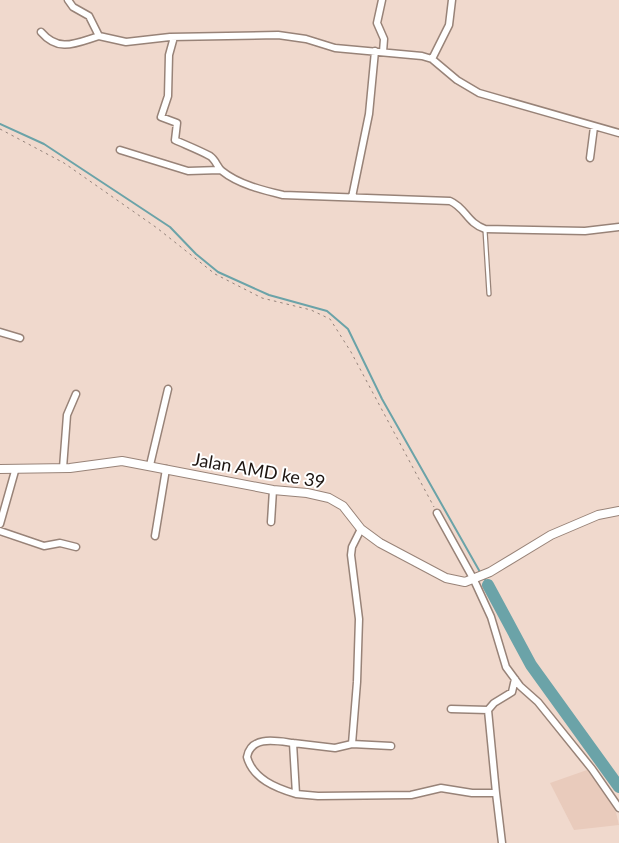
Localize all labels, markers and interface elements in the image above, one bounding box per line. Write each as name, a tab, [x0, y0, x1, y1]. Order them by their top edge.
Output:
street label: Jalan AMD ke 39	[191, 448, 327, 492]

